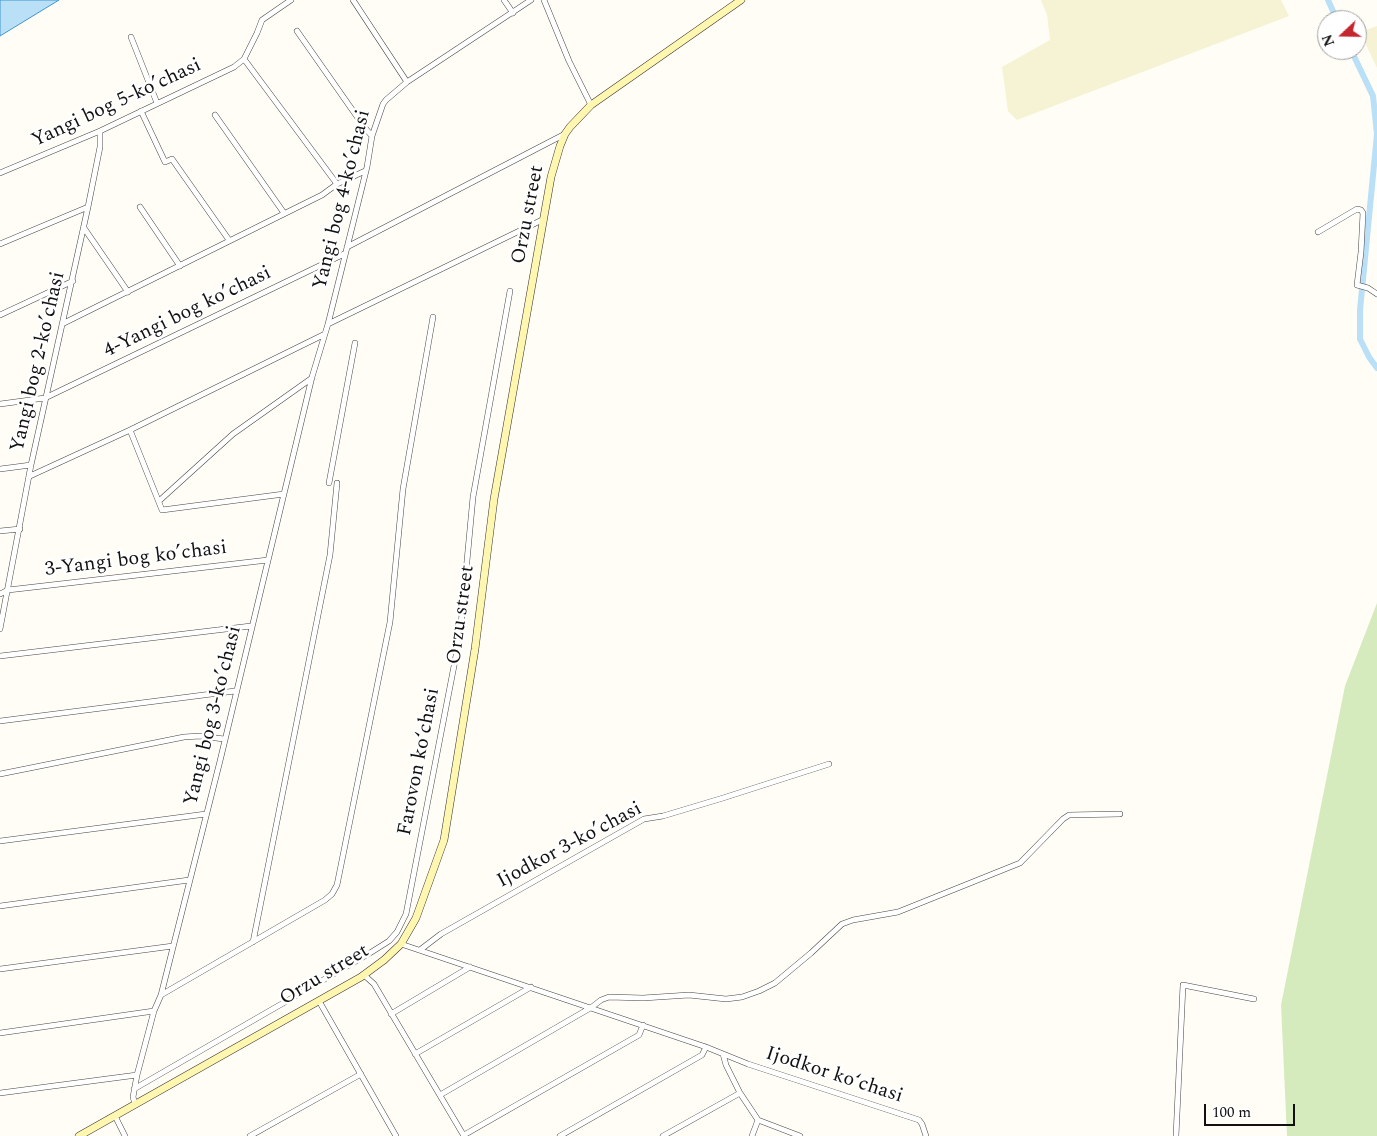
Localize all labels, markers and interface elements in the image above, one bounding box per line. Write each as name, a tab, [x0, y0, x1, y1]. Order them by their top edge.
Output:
north arrow	[1317, 10, 1367, 60]
text: N	[1317, 31, 1340, 49]
street label: Yangi bog 5-koʼchasi	[28, 54, 206, 154]
street label: Yangi bog 4-koʼchasi	[309, 108, 377, 292]
street label: Orzu street	[508, 164, 550, 266]
street label: 4-Yangi bog koʼchasi	[100, 262, 276, 364]
street label: Yangi bog 2-koʼchasi	[7, 269, 71, 455]
street label: 3-Yangi bog koʼchasi	[44, 537, 228, 583]
street label: Orzu street	[443, 564, 481, 666]
street label: Yangi bog 3-koʼchasi	[180, 624, 248, 808]
street label: Farovon koʻchasi	[394, 686, 446, 838]
street label: Ijodkor 3-koʼchasi	[494, 798, 646, 894]
street label: Orzu street	[276, 940, 374, 1012]
street label: Ijodkor koʻchasi	[762, 1042, 906, 1110]
scale bar	[1207, 1094, 1298, 1126]
text: 100 m	[1212, 1101, 1251, 1124]

